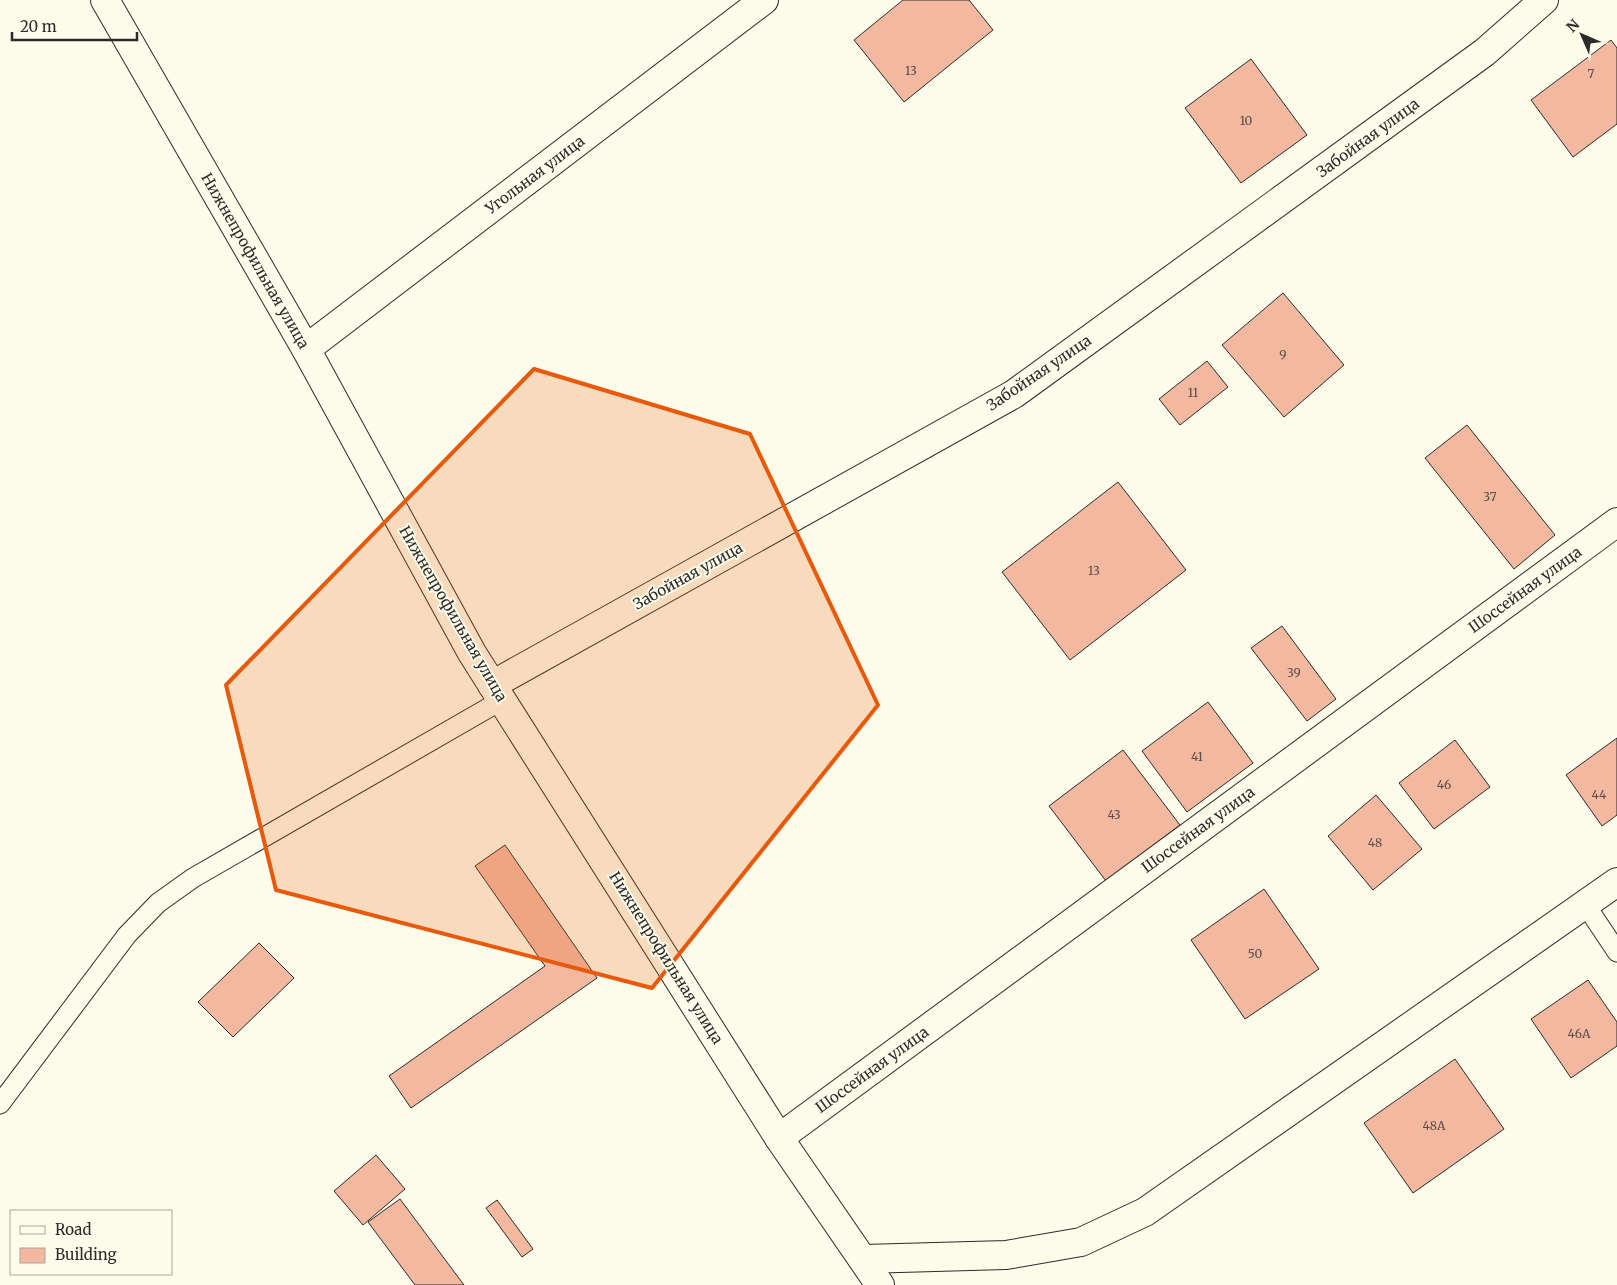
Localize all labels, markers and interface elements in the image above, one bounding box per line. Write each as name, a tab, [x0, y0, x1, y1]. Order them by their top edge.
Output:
scale bar	[12, 10, 138, 42]
north arrow	[1557, 10, 1607, 60]
text: N	[1563, 16, 1583, 36]
text: 20 m	[20, 17, 57, 36]
house number: 13	[905, 63, 917, 78]
house number: 7	[1588, 66, 1595, 81]
street label: Забойная улица	[1313, 94, 1423, 181]
house number: 10	[1240, 113, 1253, 128]
street label: Угольная улица	[481, 131, 588, 219]
street label: Нижнепрофильная улица	[197, 169, 314, 352]
street label: Забойная улица	[983, 331, 1095, 415]
house number: 9	[1279, 347, 1287, 362]
house number: 11	[1188, 385, 1199, 400]
house number: 37	[1483, 489, 1497, 504]
street label: Нижнепрофильная улица	[395, 522, 512, 705]
street label: Забойная улица	[630, 538, 746, 613]
street label: Шоссейная улица	[1464, 542, 1585, 637]
house number: 13	[1088, 563, 1100, 578]
house number: 39	[1287, 665, 1301, 680]
house number: 41	[1191, 749, 1204, 764]
house number: 46	[1437, 777, 1451, 792]
street label: Шоссейная улица	[1137, 782, 1258, 877]
house number: 44	[1592, 787, 1607, 802]
house number: 43	[1107, 807, 1121, 822]
house number: 48	[1368, 835, 1382, 850]
street label: Нижнепрофильная улица	[605, 868, 727, 1048]
house number: 50	[1248, 946, 1263, 961]
street label: Шоссейная улица	[811, 1022, 932, 1117]
house number: 46А	[1568, 1026, 1591, 1041]
house number: 48А	[1423, 1118, 1446, 1133]
legend	[10, 1210, 172, 1275]
text: Road	[55, 1220, 91, 1239]
text: Building	[55, 1245, 117, 1264]

